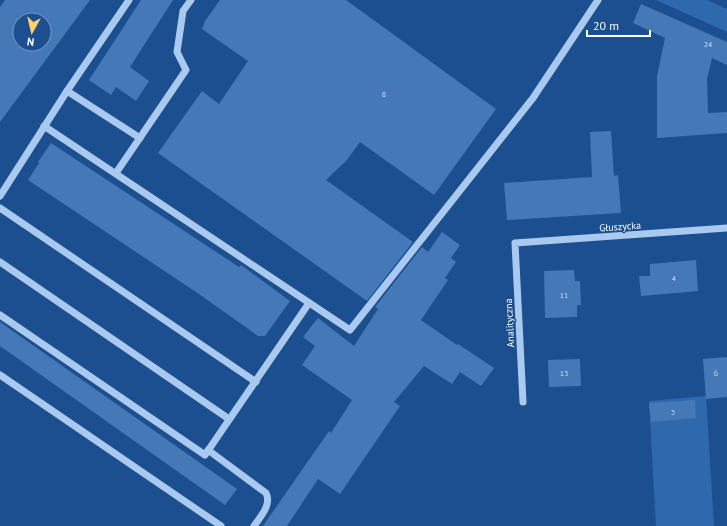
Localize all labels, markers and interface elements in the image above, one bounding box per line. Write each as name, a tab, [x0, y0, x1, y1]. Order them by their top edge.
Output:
north arrow	[12, 12, 52, 52]
scale bar	[587, 12, 650, 38]
text: 20 m	[593, 18, 619, 33]
text: N	[26, 34, 35, 49]
house number: 24	[704, 39, 713, 49]
house number: 8	[382, 89, 386, 99]
street label: Głuszycka	[599, 219, 641, 234]
house number: 4	[672, 273, 677, 283]
house number: 11	[560, 290, 568, 300]
street label: Analityczna	[502, 298, 517, 348]
house number: 13	[560, 368, 568, 378]
house number: 6	[714, 368, 718, 378]
house number: 3	[671, 407, 675, 417]

